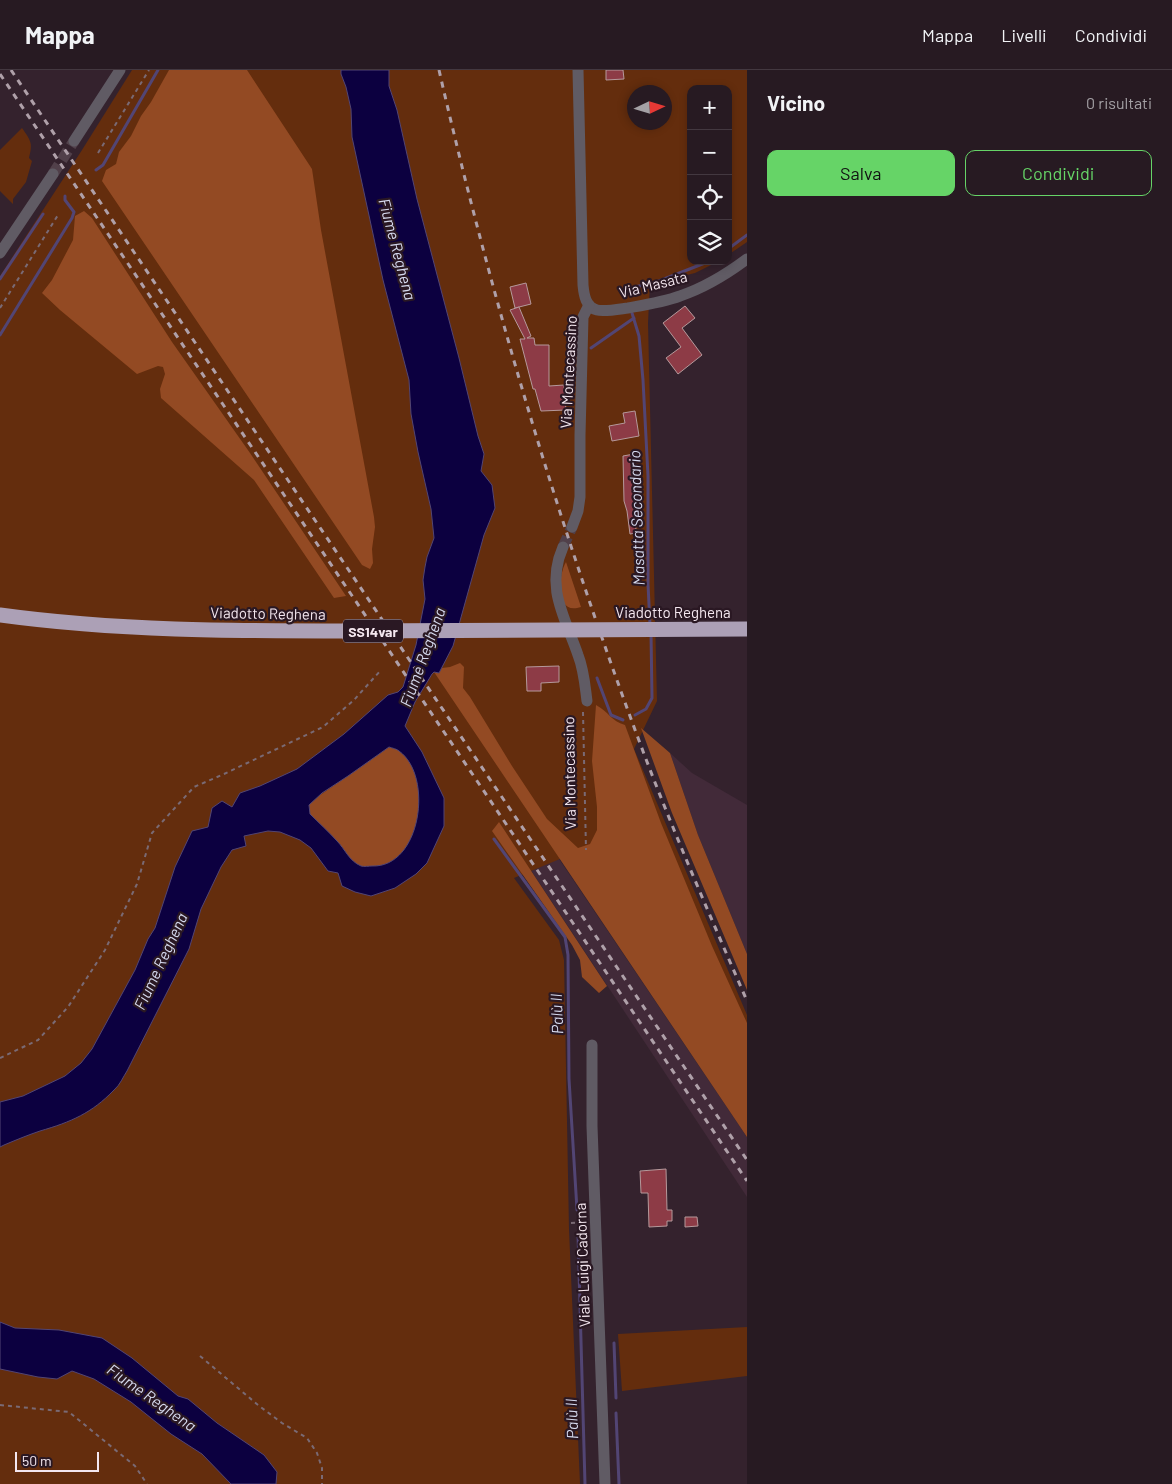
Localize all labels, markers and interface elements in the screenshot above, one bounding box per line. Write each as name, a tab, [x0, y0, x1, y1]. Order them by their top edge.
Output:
text: Mappa	[25, 20, 95, 49]
text: Mappa	[922, 24, 973, 46]
text: Livelli	[1001, 24, 1047, 46]
text: Condividi	[1075, 24, 1147, 46]
north arrow	[627, 85, 672, 130]
map controls	[687, 85, 732, 265]
button: +	[687, 85, 732, 130]
text: Vicino	[767, 90, 825, 115]
text: 0 risultati	[1086, 93, 1152, 112]
button: −	[687, 130, 732, 175]
button: Salva	[767, 150, 955, 196]
button: Condividi	[965, 150, 1152, 196]
button: locate	[687, 175, 732, 220]
water label: Fiume Reghena	[375, 196, 421, 302]
button: layers	[687, 220, 732, 265]
street label: Via Masata	[617, 267, 689, 301]
street label: Via Montecassino	[556, 315, 580, 429]
water label: Masatta Secondario	[624, 450, 648, 586]
street label: Viadotto Reghena	[210, 603, 326, 623]
street label: Viadotto Reghena	[615, 603, 731, 621]
water label: Fiume Reghena	[395, 605, 449, 709]
road number: SS14var	[343, 620, 403, 642]
street label: Via Montecassino	[559, 716, 579, 830]
water label: Fiume Reghena	[129, 910, 191, 1012]
water label: Palù II	[546, 993, 566, 1035]
street label: Viale Luigi Cadorna	[571, 1203, 593, 1327]
water label: Fiume Reghena	[104, 1359, 200, 1435]
water label: Palù II	[561, 1398, 581, 1440]
scale bar	[15, 1449, 99, 1472]
text: 50 m	[22, 1452, 51, 1469]

